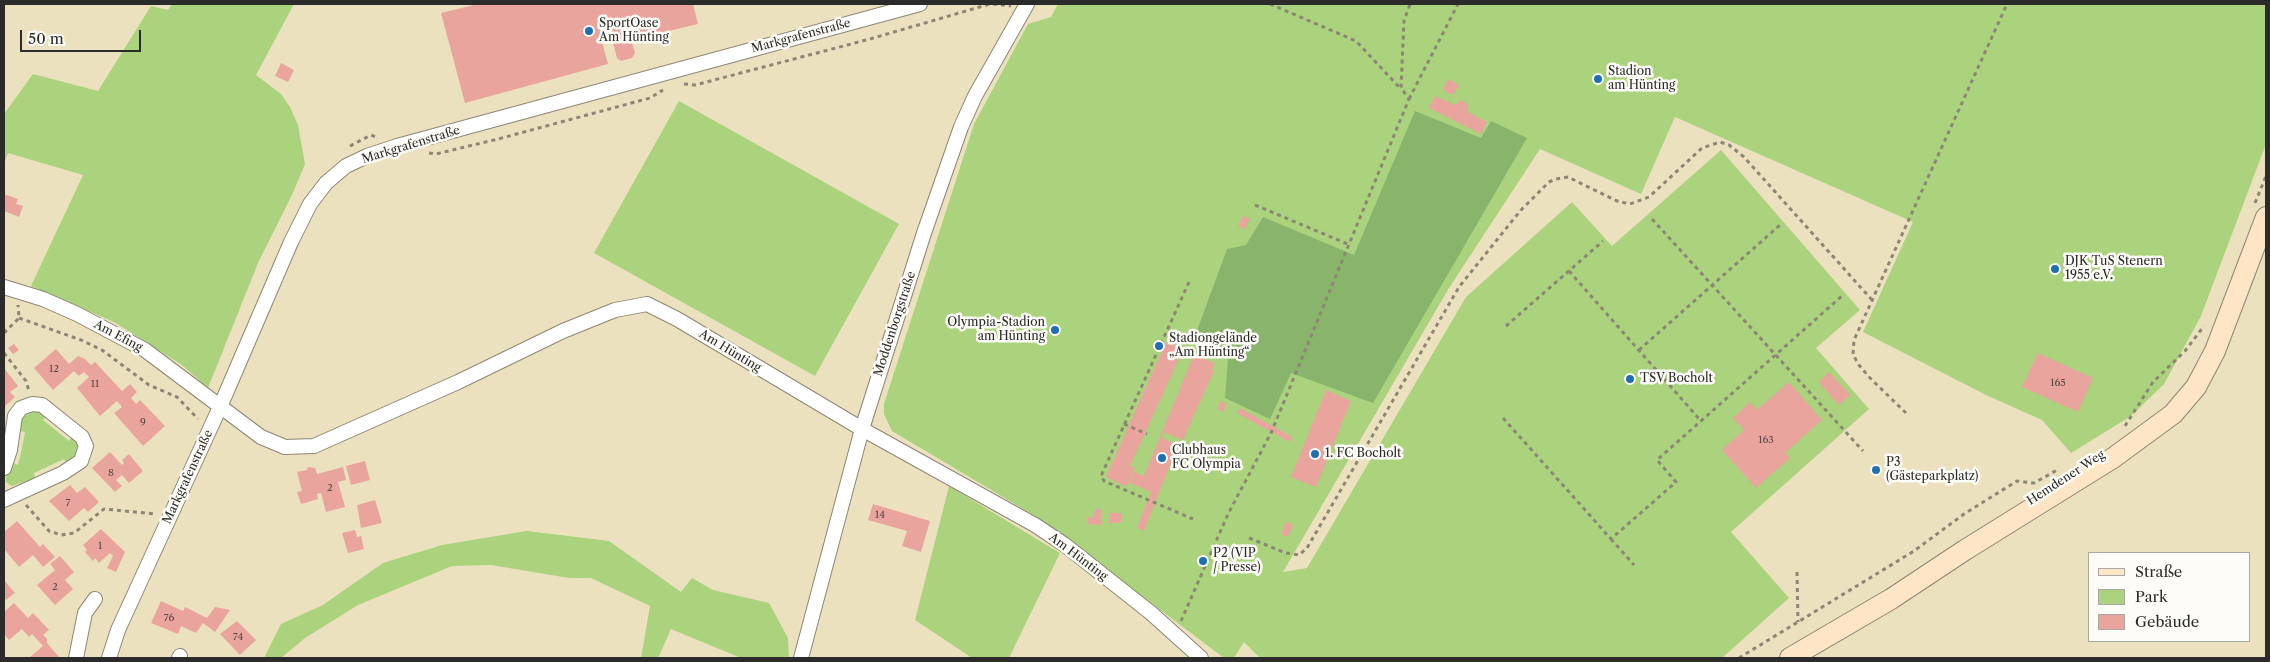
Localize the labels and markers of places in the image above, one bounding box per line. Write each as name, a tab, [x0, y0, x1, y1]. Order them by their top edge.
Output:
place label: SportOase Am Hünting	[599, 17, 669, 45]
marker: SportOase Am Hünting	[583, 25, 595, 37]
place label: Stadion am Hünting	[1608, 65, 1675, 93]
marker: Stadion am Hünting	[1592, 73, 1604, 85]
place label: DJK TuS Stenern 1955 e.V.	[2065, 255, 2163, 283]
marker: DJK TuS Stenern 1955 e.V.	[2049, 263, 2061, 275]
place label: Olympia-Stadion am Hünting	[947, 316, 1045, 344]
marker: Olympia-Stadion am Hünting	[1049, 324, 1061, 336]
place label: Stadiongelände „Am Hünting“	[1169, 332, 1257, 360]
marker: Stadiongelände „Am Hünting“	[1153, 340, 1165, 352]
place label: TSV Bocholt	[1640, 372, 1713, 386]
marker: TSV Bocholt	[1624, 373, 1636, 385]
place label: Clubhaus FC Olympia	[1172, 444, 1241, 472]
place label: 1. FC Bocholt	[1325, 447, 1401, 461]
marker: 1. FC Bocholt	[1309, 448, 1321, 460]
marker: Clubhaus FC Olympia	[1156, 452, 1168, 464]
place label: P3 (Gästeparkplatz)	[1886, 456, 1978, 484]
marker: P3 (Gästeparkplatz)	[1870, 464, 1882, 476]
place label: P2 (VIP / Presse)	[1213, 547, 1261, 575]
marker: P2 (VIP / Presse)	[1197, 555, 1209, 567]

